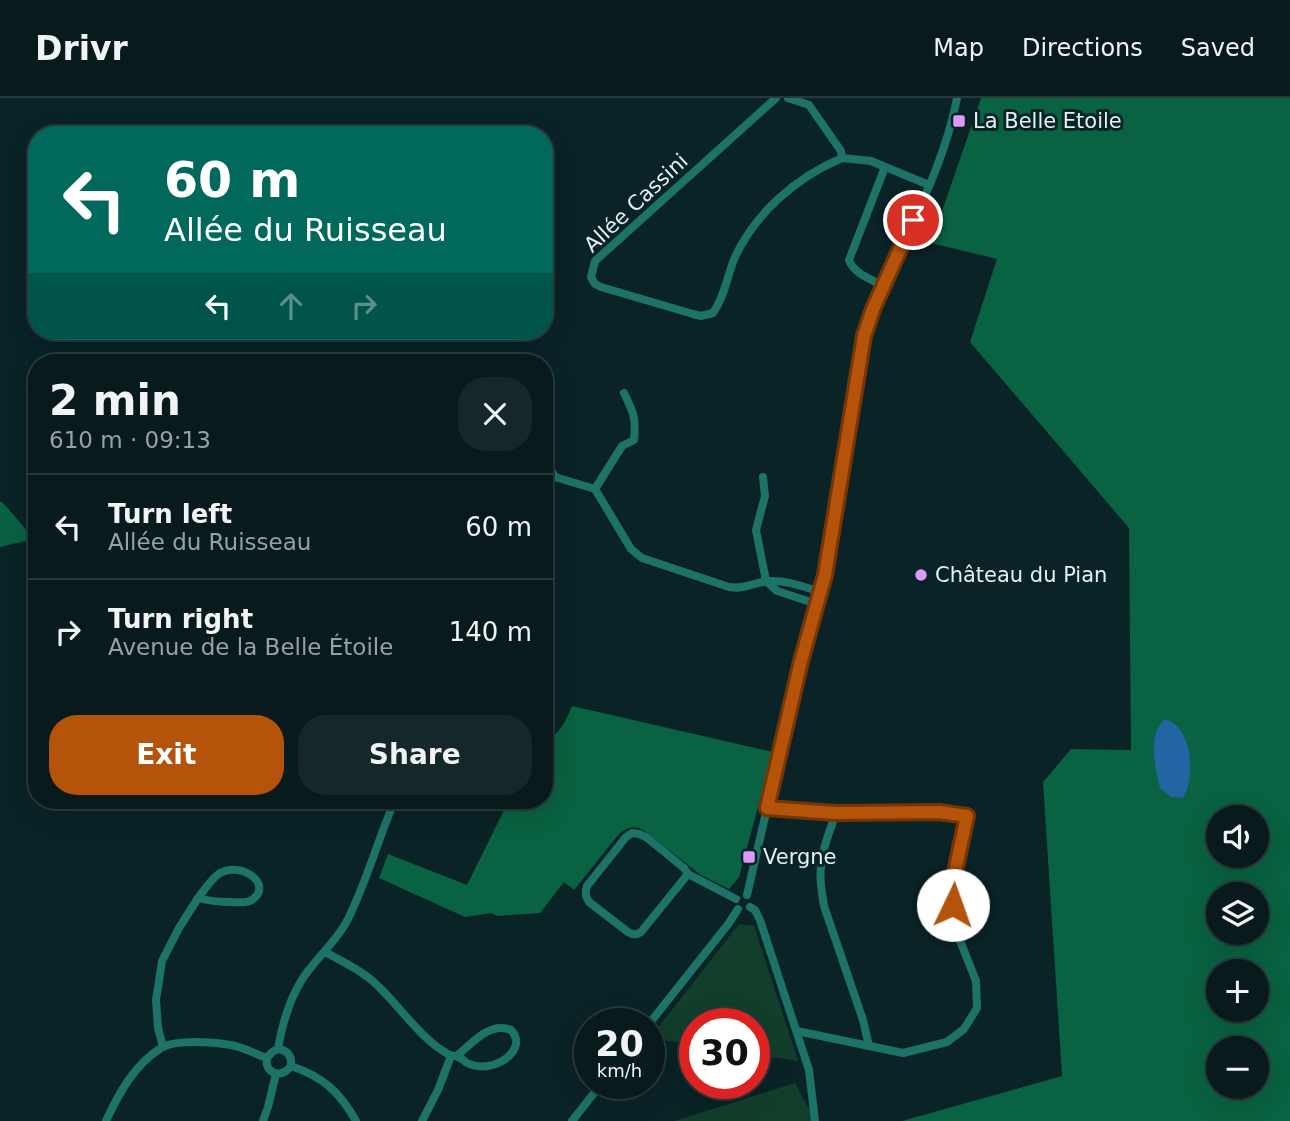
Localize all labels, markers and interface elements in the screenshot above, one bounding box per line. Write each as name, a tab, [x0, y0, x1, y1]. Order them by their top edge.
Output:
text: Drivr	[35, 29, 128, 68]
text: Map	[933, 34, 984, 62]
text: Directions	[1022, 34, 1143, 62]
text: Saved	[1181, 34, 1255, 62]
place label: La Belle Etoile	[973, 109, 1122, 133]
marker: La Belle Etoile	[951, 113, 967, 129]
street label: Allée Cassini	[579, 149, 693, 257]
text: 60 m	[164, 152, 300, 209]
icon: left	[49, 154, 140, 245]
pin	[883, 190, 943, 250]
icon: arrive	[894, 201, 932, 239]
text: Allée du Ruisseau	[164, 211, 447, 249]
icon: left	[199, 287, 237, 325]
icon: ahead	[272, 287, 310, 325]
icon: right	[345, 287, 383, 325]
text: 2 min	[49, 376, 181, 425]
button: close	[458, 377, 532, 451]
text: 610 m · 09:13	[49, 427, 211, 453]
text: Turn left	[108, 499, 232, 529]
icon: left	[49, 508, 87, 546]
text: 60 m	[465, 512, 532, 542]
text: Allée du Ruisseau	[108, 529, 311, 555]
place label: Château du Pian	[935, 563, 1107, 587]
marker: Château du Pian	[913, 567, 929, 583]
text: Turn right	[108, 604, 253, 634]
icon: right	[49, 613, 87, 651]
text: 140 m	[449, 617, 532, 647]
text: Avenue de la Belle Étoile	[108, 634, 393, 660]
button: Exit	[49, 715, 284, 795]
button: Share	[298, 715, 532, 795]
map controls	[1206, 805, 1269, 1099]
button: sound	[1206, 805, 1269, 868]
place label: Vergne	[763, 845, 836, 869]
marker: Vergne	[741, 849, 757, 865]
position arrow	[916, 868, 990, 942]
button: layers	[1206, 882, 1269, 945]
button: +	[1206, 959, 1269, 1022]
speed limit sign: 30	[679, 1008, 770, 1099]
text: 20	[595, 1024, 644, 1064]
button: −	[1206, 1036, 1269, 1099]
text: km/h	[597, 1060, 642, 1081]

